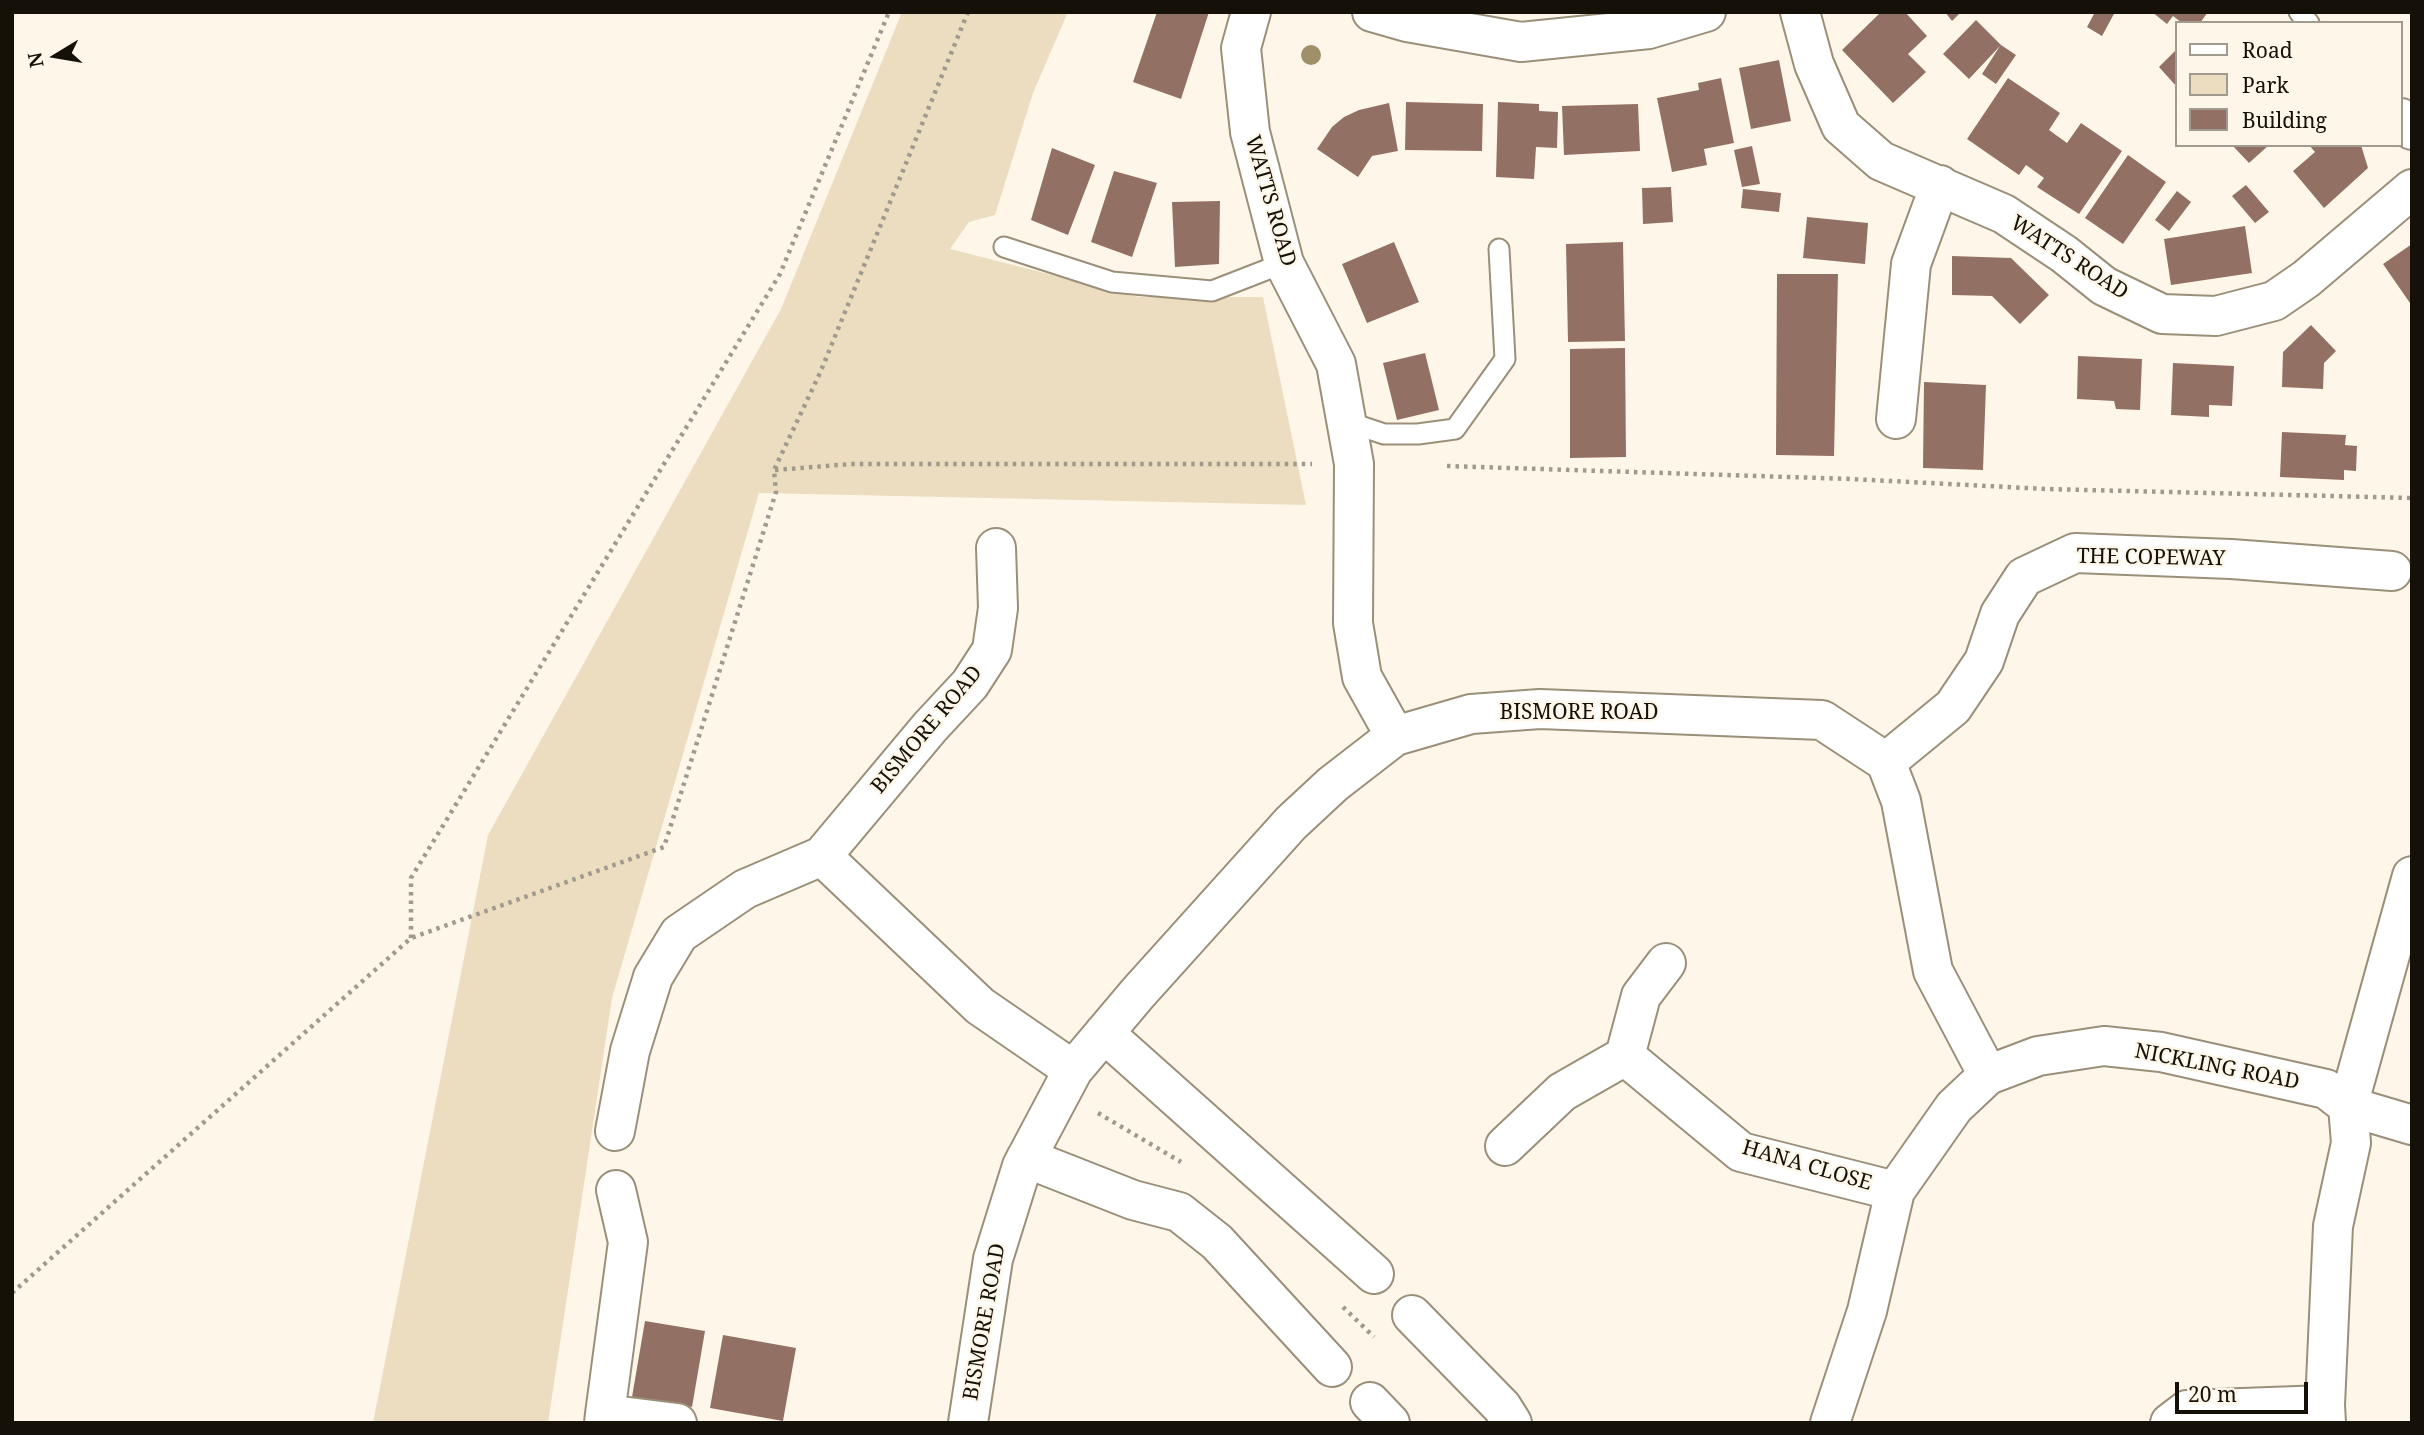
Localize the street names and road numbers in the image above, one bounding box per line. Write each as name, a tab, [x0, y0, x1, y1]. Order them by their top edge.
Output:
street label: WATTS ROAD	[1239, 133, 1301, 269]
street label: WATTS ROAD	[2005, 211, 2133, 305]
street label: THE COPEWAY	[2076, 544, 2226, 572]
street label: BISMORE ROAD	[866, 661, 988, 799]
street label: BISMORE ROAD	[1499, 700, 1659, 726]
street label: NICKLING ROAD	[2133, 1039, 2301, 1095]
street label: HANA CLOSE	[1739, 1135, 1875, 1197]
street label: BISMORE ROAD	[959, 1241, 1011, 1403]

